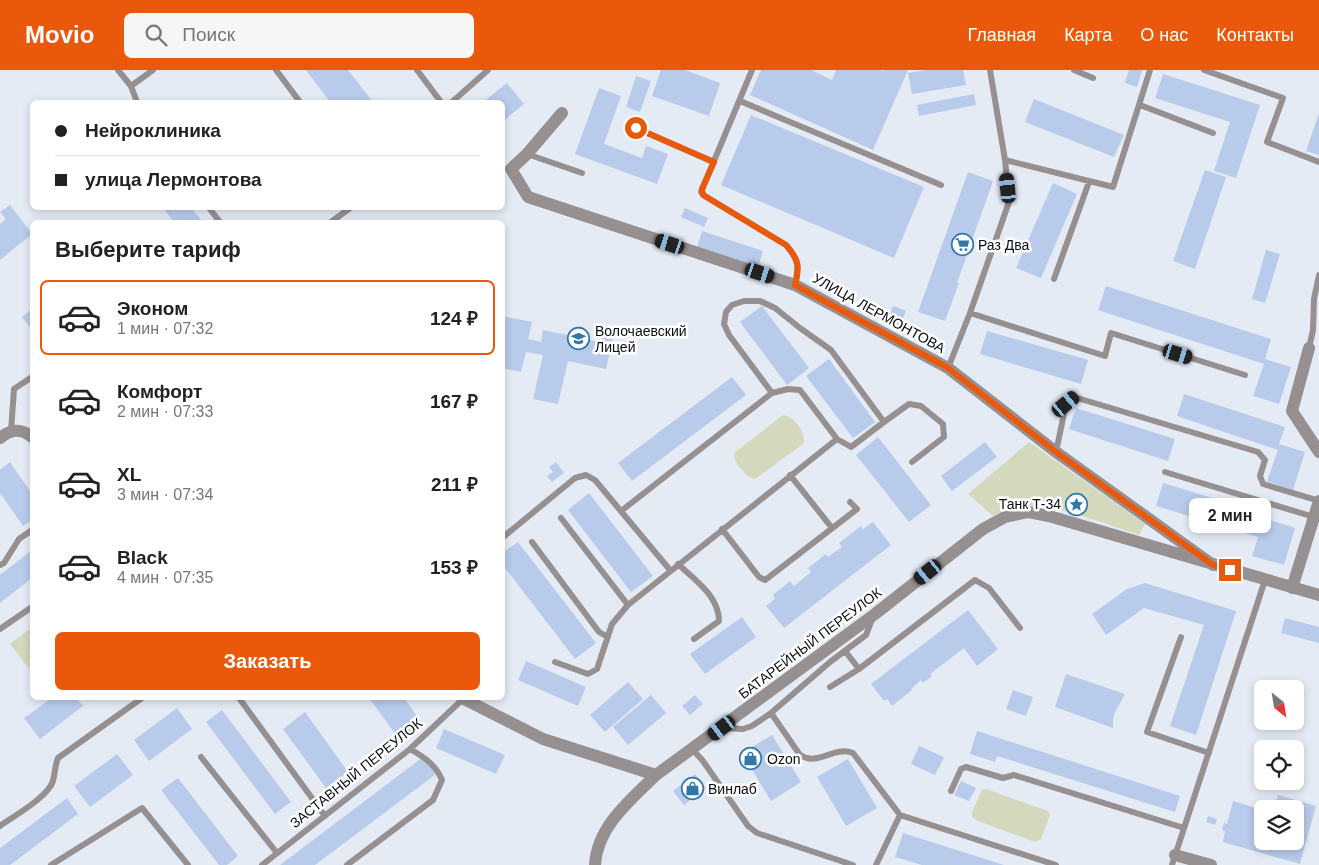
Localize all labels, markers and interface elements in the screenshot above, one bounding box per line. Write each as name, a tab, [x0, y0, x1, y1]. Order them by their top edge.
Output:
search box	[124, 13, 474, 58]
text: Movio	[25, 21, 94, 48]
icon: search	[142, 21, 170, 49]
text: Поиск	[182, 24, 235, 45]
text: Главная	[968, 25, 1036, 45]
text: Карта	[1064, 25, 1112, 45]
text: О нас	[1140, 25, 1188, 45]
text: Контакты	[1216, 25, 1294, 45]
route start	[625, 117, 647, 139]
text: Нейроклиника	[85, 120, 221, 141]
text: улица Лермонтова	[85, 169, 262, 190]
car	[998, 172, 1017, 204]
car	[653, 232, 686, 256]
supermarket icon: Раз Два	[950, 233, 974, 257]
text: Выберите тариф	[55, 237, 241, 262]
place label: Раз Два	[978, 237, 1030, 253]
car	[743, 261, 776, 285]
street label: УЛИЦА ЛЕРМОНТОВА	[810, 270, 948, 356]
icon: car	[57, 295, 102, 340]
text: Эконом	[117, 298, 188, 319]
text: 124 ₽	[430, 308, 478, 329]
text: 1 мин · 07:32	[117, 320, 213, 337]
place label: Волочаевский Лицей	[595, 323, 687, 355]
school or university icon: Волочаевский Лицей	[567, 327, 591, 351]
car	[1161, 342, 1194, 366]
icon: car	[57, 378, 102, 423]
text: Комфорт	[117, 381, 202, 402]
car	[1049, 389, 1082, 419]
text: 167 ₽	[430, 391, 478, 412]
text: 2 мин · 07:33	[117, 403, 213, 420]
icon: car	[57, 461, 102, 506]
text: XL	[117, 464, 141, 485]
text: 211 ₽	[431, 474, 478, 495]
text: 3 мин · 07:34	[117, 486, 213, 503]
place icon: Танк Т-34	[1065, 492, 1089, 516]
place label: Танк Т-34	[999, 496, 1061, 512]
callout: 2 мин	[1189, 498, 1271, 532]
text: 2 мин	[1208, 507, 1252, 524]
icon: car	[57, 544, 102, 589]
text: Black	[117, 547, 168, 568]
text: 153 ₽	[430, 557, 478, 578]
car	[911, 557, 944, 587]
route end	[1219, 559, 1241, 581]
text: 4 мин · 07:35	[117, 569, 213, 586]
street label: БАТАРЕЙНЫЙ ПЕРЕУЛОК	[735, 583, 885, 702]
button: Заказать	[55, 632, 480, 690]
north arrow	[1254, 680, 1304, 730]
map controls	[1254, 680, 1304, 850]
car	[705, 713, 738, 743]
street label: ЗАСТАВНЫЙ ПЕРЕУЛОК	[286, 714, 426, 831]
button: locate	[1254, 740, 1304, 790]
shop icon: Ozon	[739, 747, 763, 771]
place label: Ozon	[767, 751, 800, 767]
shop icon: Винлаб	[680, 777, 704, 801]
place label: Винлаб	[708, 781, 757, 797]
button: layers	[1254, 800, 1304, 850]

